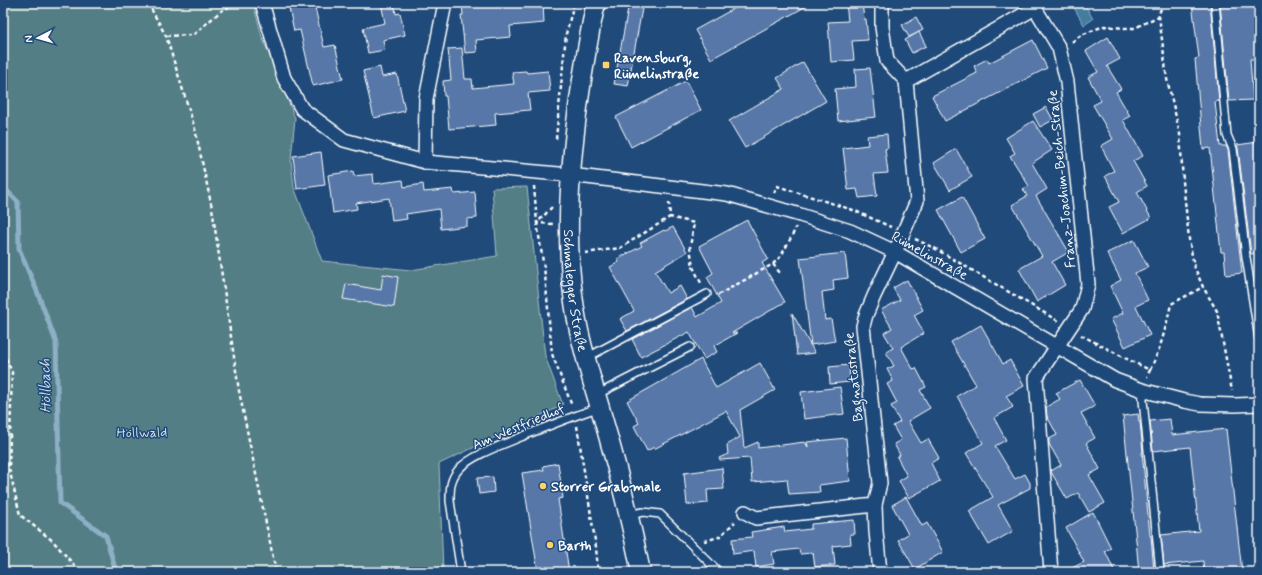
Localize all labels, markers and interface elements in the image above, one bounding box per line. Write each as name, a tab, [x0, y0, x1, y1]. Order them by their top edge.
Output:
north arrow	[18, 18, 58, 58]
text: N	[22, 35, 36, 43]
place label: Ravensburg, Rümelinstraße	[614, 49, 699, 83]
marker: Ravensburg, Rümelinstraße	[601, 60, 611, 70]
street label: Franz-Joachim-Beich-Straße	[1044, 89, 1080, 269]
street label: Rümelinstraße	[888, 227, 971, 284]
street label: Schmalegger Straße	[559, 229, 592, 354]
street label: Bagnatostraße	[840, 331, 870, 422]
water label: Höllbach	[36, 358, 56, 413]
street label: Am Westfriedhof	[469, 399, 567, 454]
park label: Höllwald	[117, 424, 167, 442]
place label: Storrer Grabmale	[551, 478, 661, 496]
marker: Storrer Grabmale	[538, 481, 548, 491]
place label: Barth	[558, 537, 592, 555]
marker: Barth	[545, 540, 555, 550]

